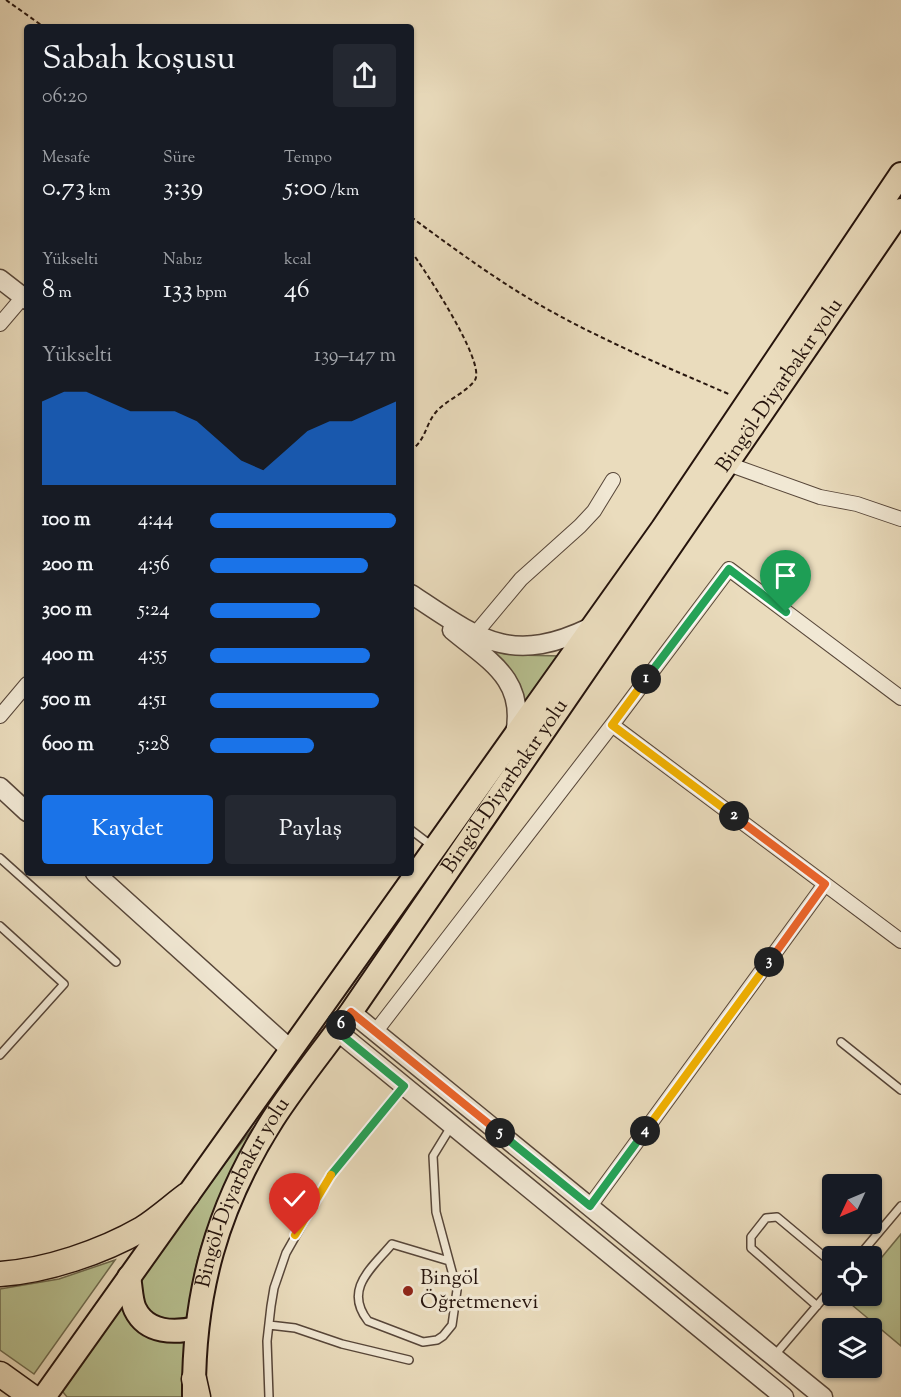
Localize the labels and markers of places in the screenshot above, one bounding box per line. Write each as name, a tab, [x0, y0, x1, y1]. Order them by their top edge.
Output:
pin	[760, 550, 811, 612]
pin: 1	[631, 664, 661, 694]
pin: 2	[719, 801, 749, 831]
pin: 3	[754, 947, 784, 977]
pin: 6	[326, 1010, 356, 1040]
pin: 4	[630, 1116, 660, 1146]
pin: 5	[485, 1118, 515, 1148]
pin	[269, 1173, 320, 1235]
place label: Bingöl Öğretmenevi	[420, 1264, 538, 1318]
marker: Bingöl Öğretmenevi	[401, 1284, 415, 1298]

